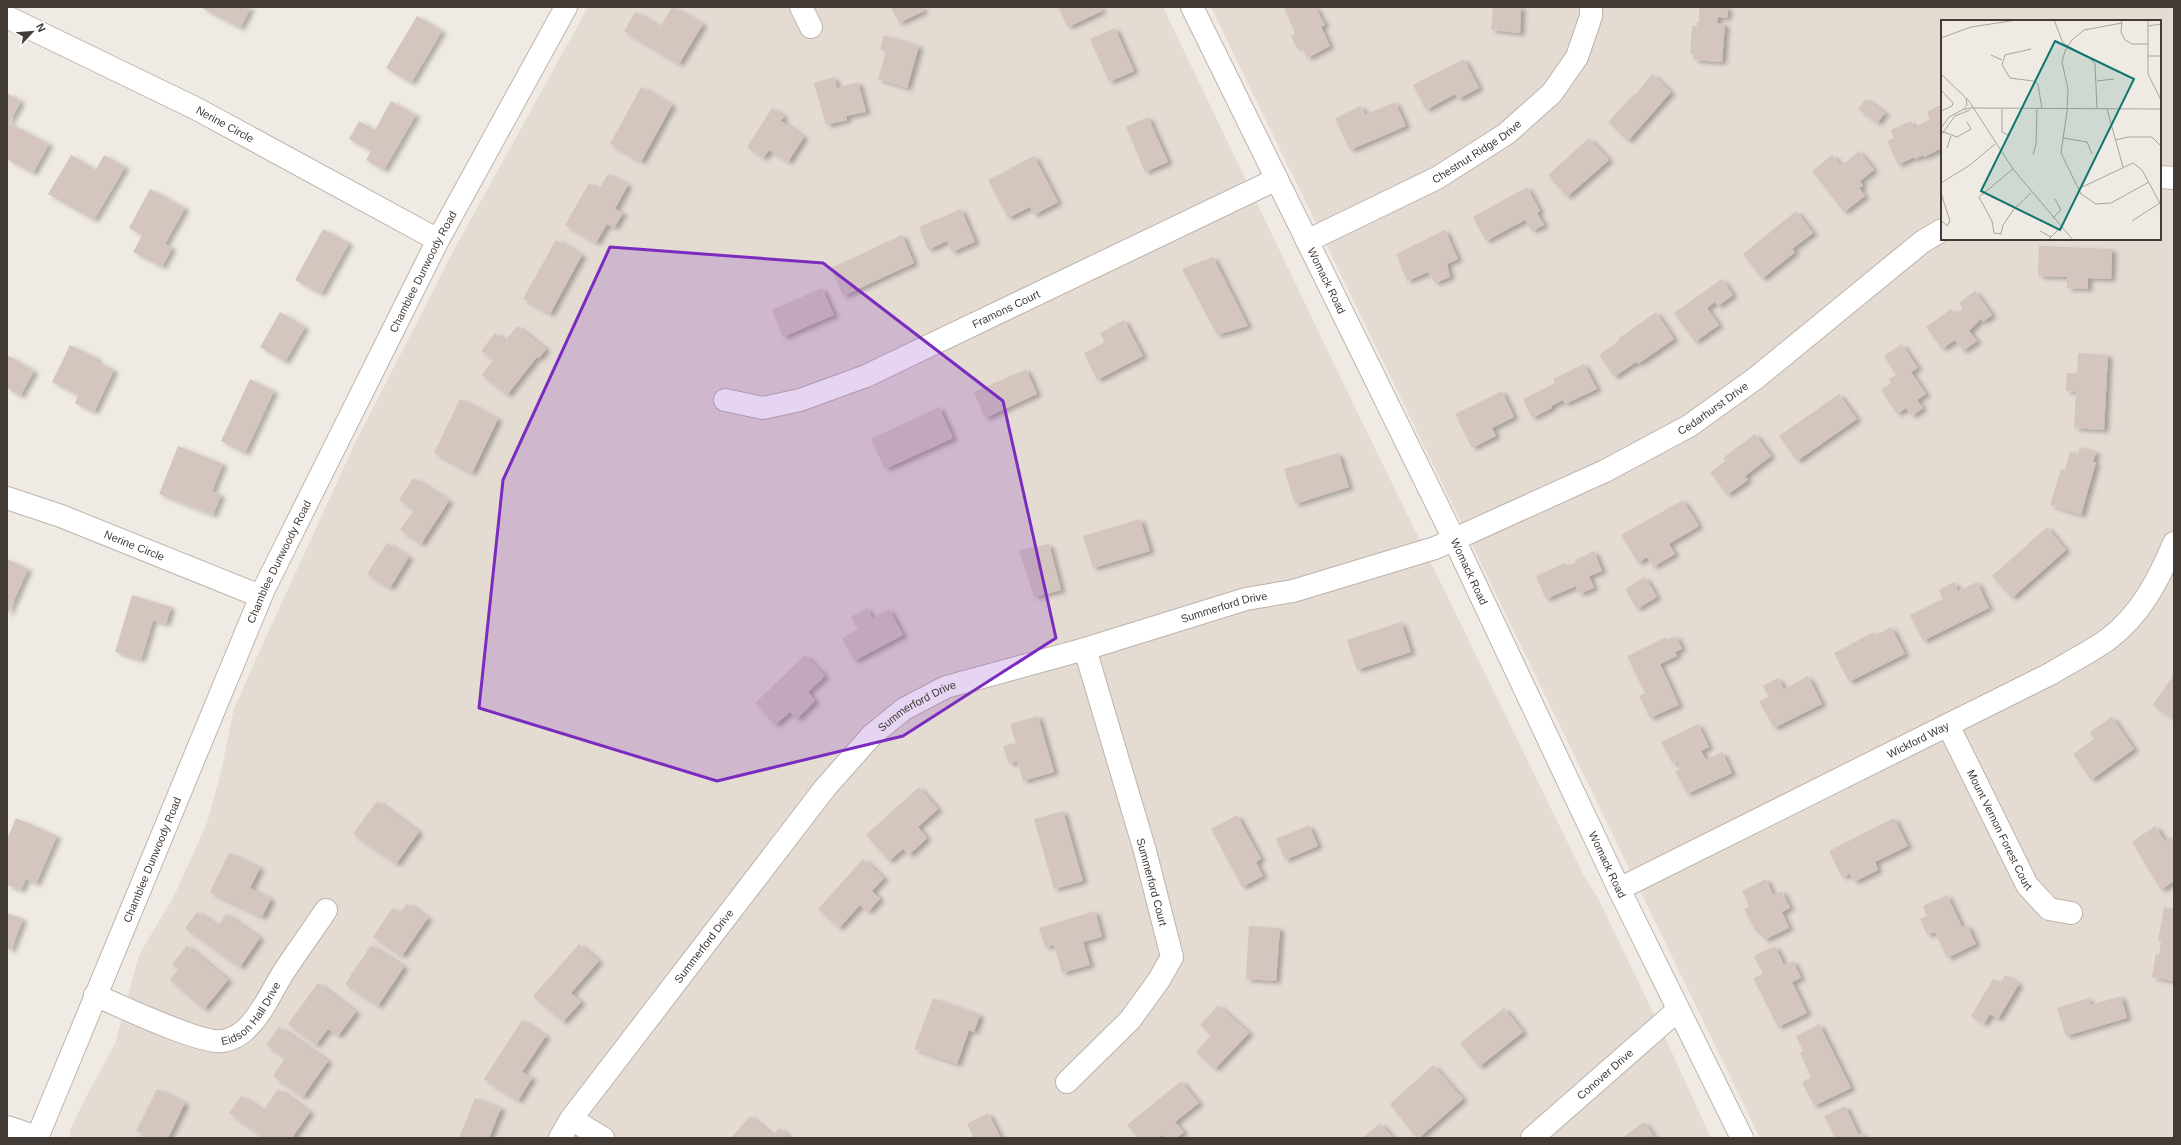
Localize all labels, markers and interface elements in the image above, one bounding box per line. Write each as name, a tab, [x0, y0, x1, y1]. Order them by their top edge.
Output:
north arrow	[12, 12, 52, 52]
inset map	[1941, 20, 2161, 240]
text: N	[34, 21, 48, 34]
street label: Nerine Circle	[194, 104, 256, 145]
street label: Chestnut Ridge Drive	[1430, 118, 1523, 185]
street label: Chamblee Dunwoody Road	[387, 209, 459, 334]
street label: Womack Road	[1305, 246, 1348, 316]
street label: Framons Court	[970, 288, 1042, 330]
street label: Cedarhurst Drive	[1676, 380, 1750, 437]
street label: Chamblee Dunwoody Road	[245, 498, 313, 625]
street label: Nerine Circle	[103, 528, 166, 563]
street label: Womack Road	[1449, 536, 1490, 607]
street label: Summerford Drive	[1179, 590, 1268, 625]
street label: Summerford Drive	[875, 679, 957, 734]
street label: Wickford Way	[1885, 719, 1951, 760]
street label: Mount Vernon Forest Court	[1965, 768, 2035, 893]
street label: Chamblee Dunwoody Road	[121, 795, 183, 924]
street label: Womack Road	[1587, 829, 1628, 900]
street label: Summerford Court	[1134, 837, 1170, 927]
street label: Summerford Drive	[672, 907, 736, 985]
street label: Eidson Hall Drive	[220, 980, 283, 1047]
street label: Conover Drive	[1575, 1046, 1635, 1102]

